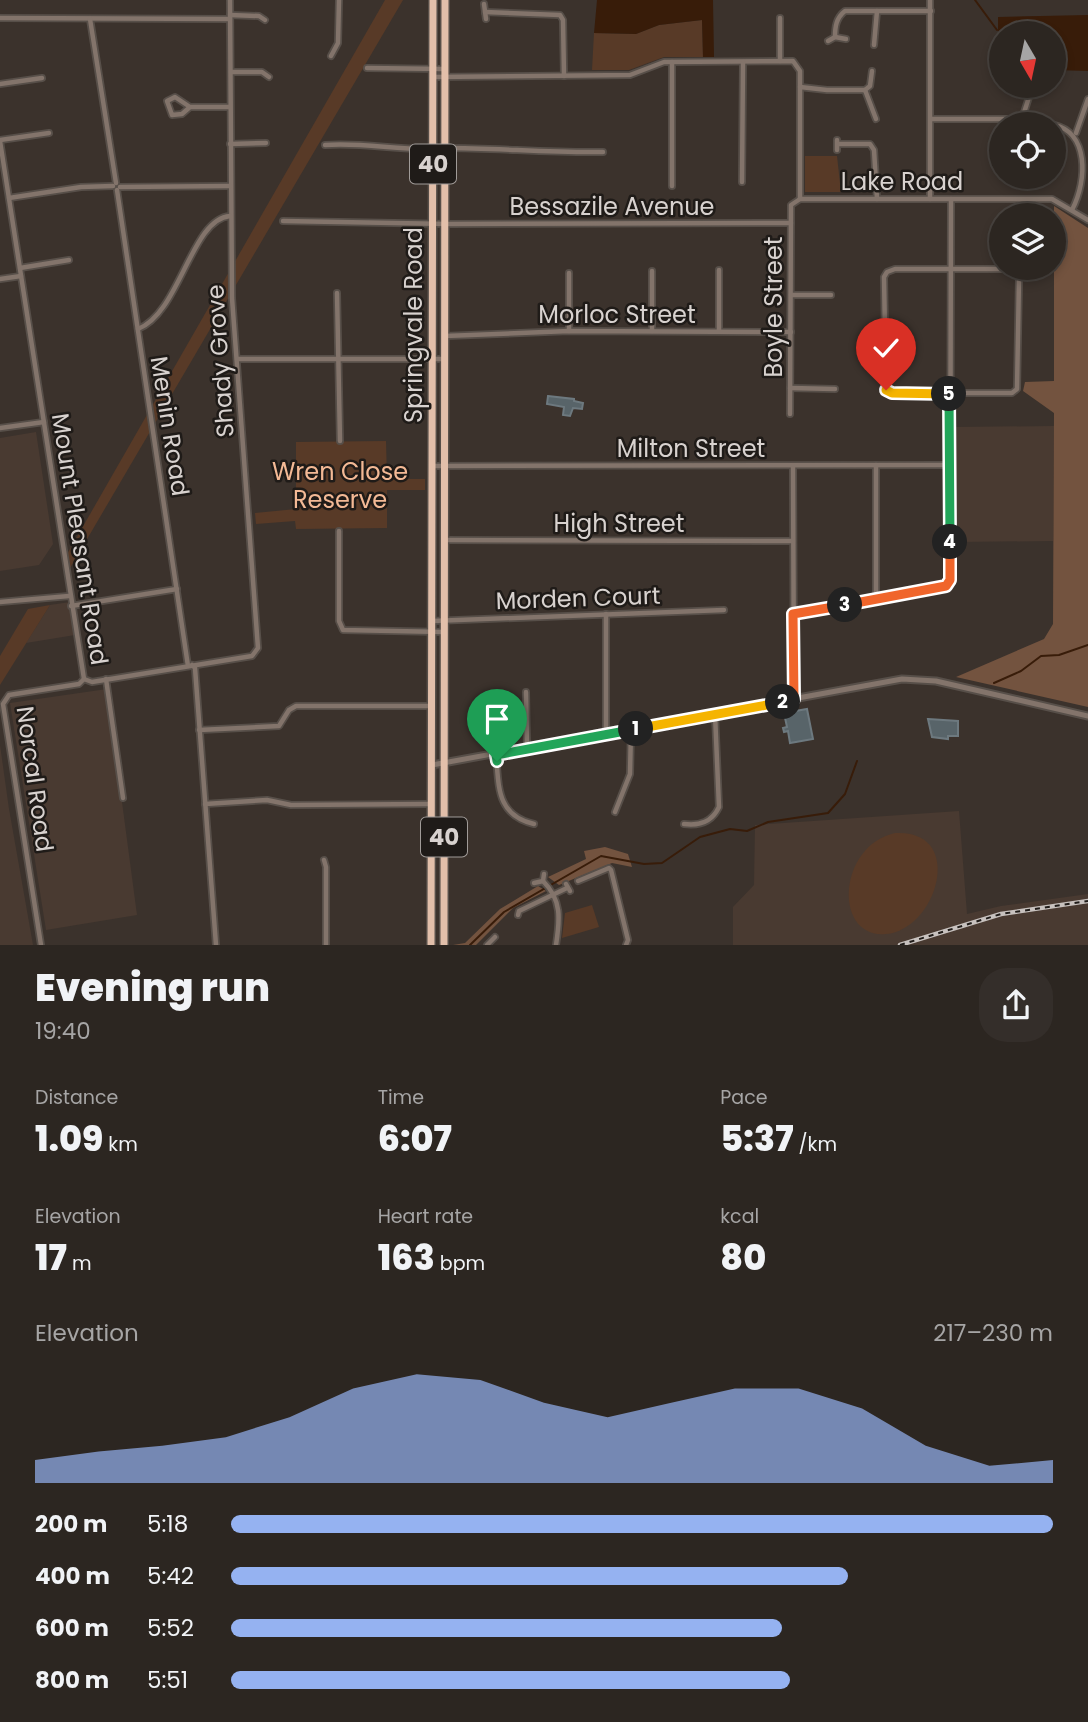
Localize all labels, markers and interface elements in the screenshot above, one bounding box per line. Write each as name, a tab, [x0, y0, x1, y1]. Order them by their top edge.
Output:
north arrow	[989, 21, 1066, 98]
map controls	[989, 21, 1066, 280]
button: locate	[989, 112, 1066, 189]
road number: 40	[410, 144, 456, 183]
street label: Lake Road	[841, 165, 963, 198]
street label: Bessazile Avenue	[509, 190, 715, 223]
button: layers	[989, 203, 1066, 280]
street label: Springvale Road	[397, 227, 430, 423]
street label: Boyle Street	[757, 236, 790, 378]
street label: Shady Grove	[198, 283, 242, 439]
street label: Morloc Street	[538, 298, 696, 331]
pin	[856, 318, 916, 390]
icon: check	[867, 329, 905, 367]
street label: Menin Road	[143, 354, 197, 498]
pin: 5	[932, 376, 967, 412]
text: 5	[942, 380, 955, 407]
street label: Mount Pleasant Road	[44, 411, 116, 667]
street label: Milton Street	[617, 432, 765, 465]
park label: Wren Close Reserve	[272, 455, 408, 516]
street label: High Street	[554, 507, 684, 540]
pin: 4	[932, 524, 968, 560]
text: 4	[943, 528, 956, 555]
street label: Morden Court	[495, 579, 661, 617]
pin: 3	[828, 588, 862, 622]
text: 3	[839, 591, 850, 618]
pin: 2	[766, 684, 800, 720]
text: 2	[777, 688, 788, 715]
pin	[467, 689, 527, 761]
icon: arrive	[478, 700, 516, 738]
street label: Norcal Road	[8, 704, 62, 854]
pin: 1	[618, 712, 654, 746]
text: 1	[632, 715, 639, 742]
road number: 40	[421, 818, 467, 856]
text: Evening run	[35, 961, 270, 1014]
button: share	[979, 968, 1053, 1042]
text: 19:40	[35, 1015, 91, 1047]
text: Distance	[35, 1084, 118, 1111]
text: Time	[378, 1084, 424, 1111]
text: Pace	[720, 1084, 768, 1111]
text: 1.09	[35, 1114, 103, 1163]
text: 6:07	[378, 1114, 452, 1163]
text: 5:37	[720, 1114, 793, 1163]
text: km	[103, 1131, 138, 1158]
text: /km	[793, 1131, 837, 1158]
text: Elevation	[35, 1203, 121, 1230]
text: Heart rate	[378, 1203, 473, 1230]
text: kcal	[720, 1203, 759, 1230]
text: 17	[35, 1233, 67, 1282]
text: 163	[378, 1233, 435, 1282]
text: 80	[720, 1233, 766, 1282]
text: m	[67, 1250, 92, 1277]
text: bpm	[435, 1250, 485, 1277]
text: Elevation	[35, 1317, 139, 1349]
text: 217–230 m	[933, 1317, 1053, 1349]
text: 200 m	[35, 1508, 107, 1540]
text: 5:18	[147, 1508, 188, 1540]
text: 400 m	[35, 1560, 110, 1592]
text: 5:42	[147, 1560, 194, 1592]
text: 600 m	[35, 1612, 109, 1644]
text: 5:52	[147, 1612, 194, 1644]
text: 800 m	[35, 1664, 109, 1696]
text: 5:51	[147, 1664, 188, 1696]

